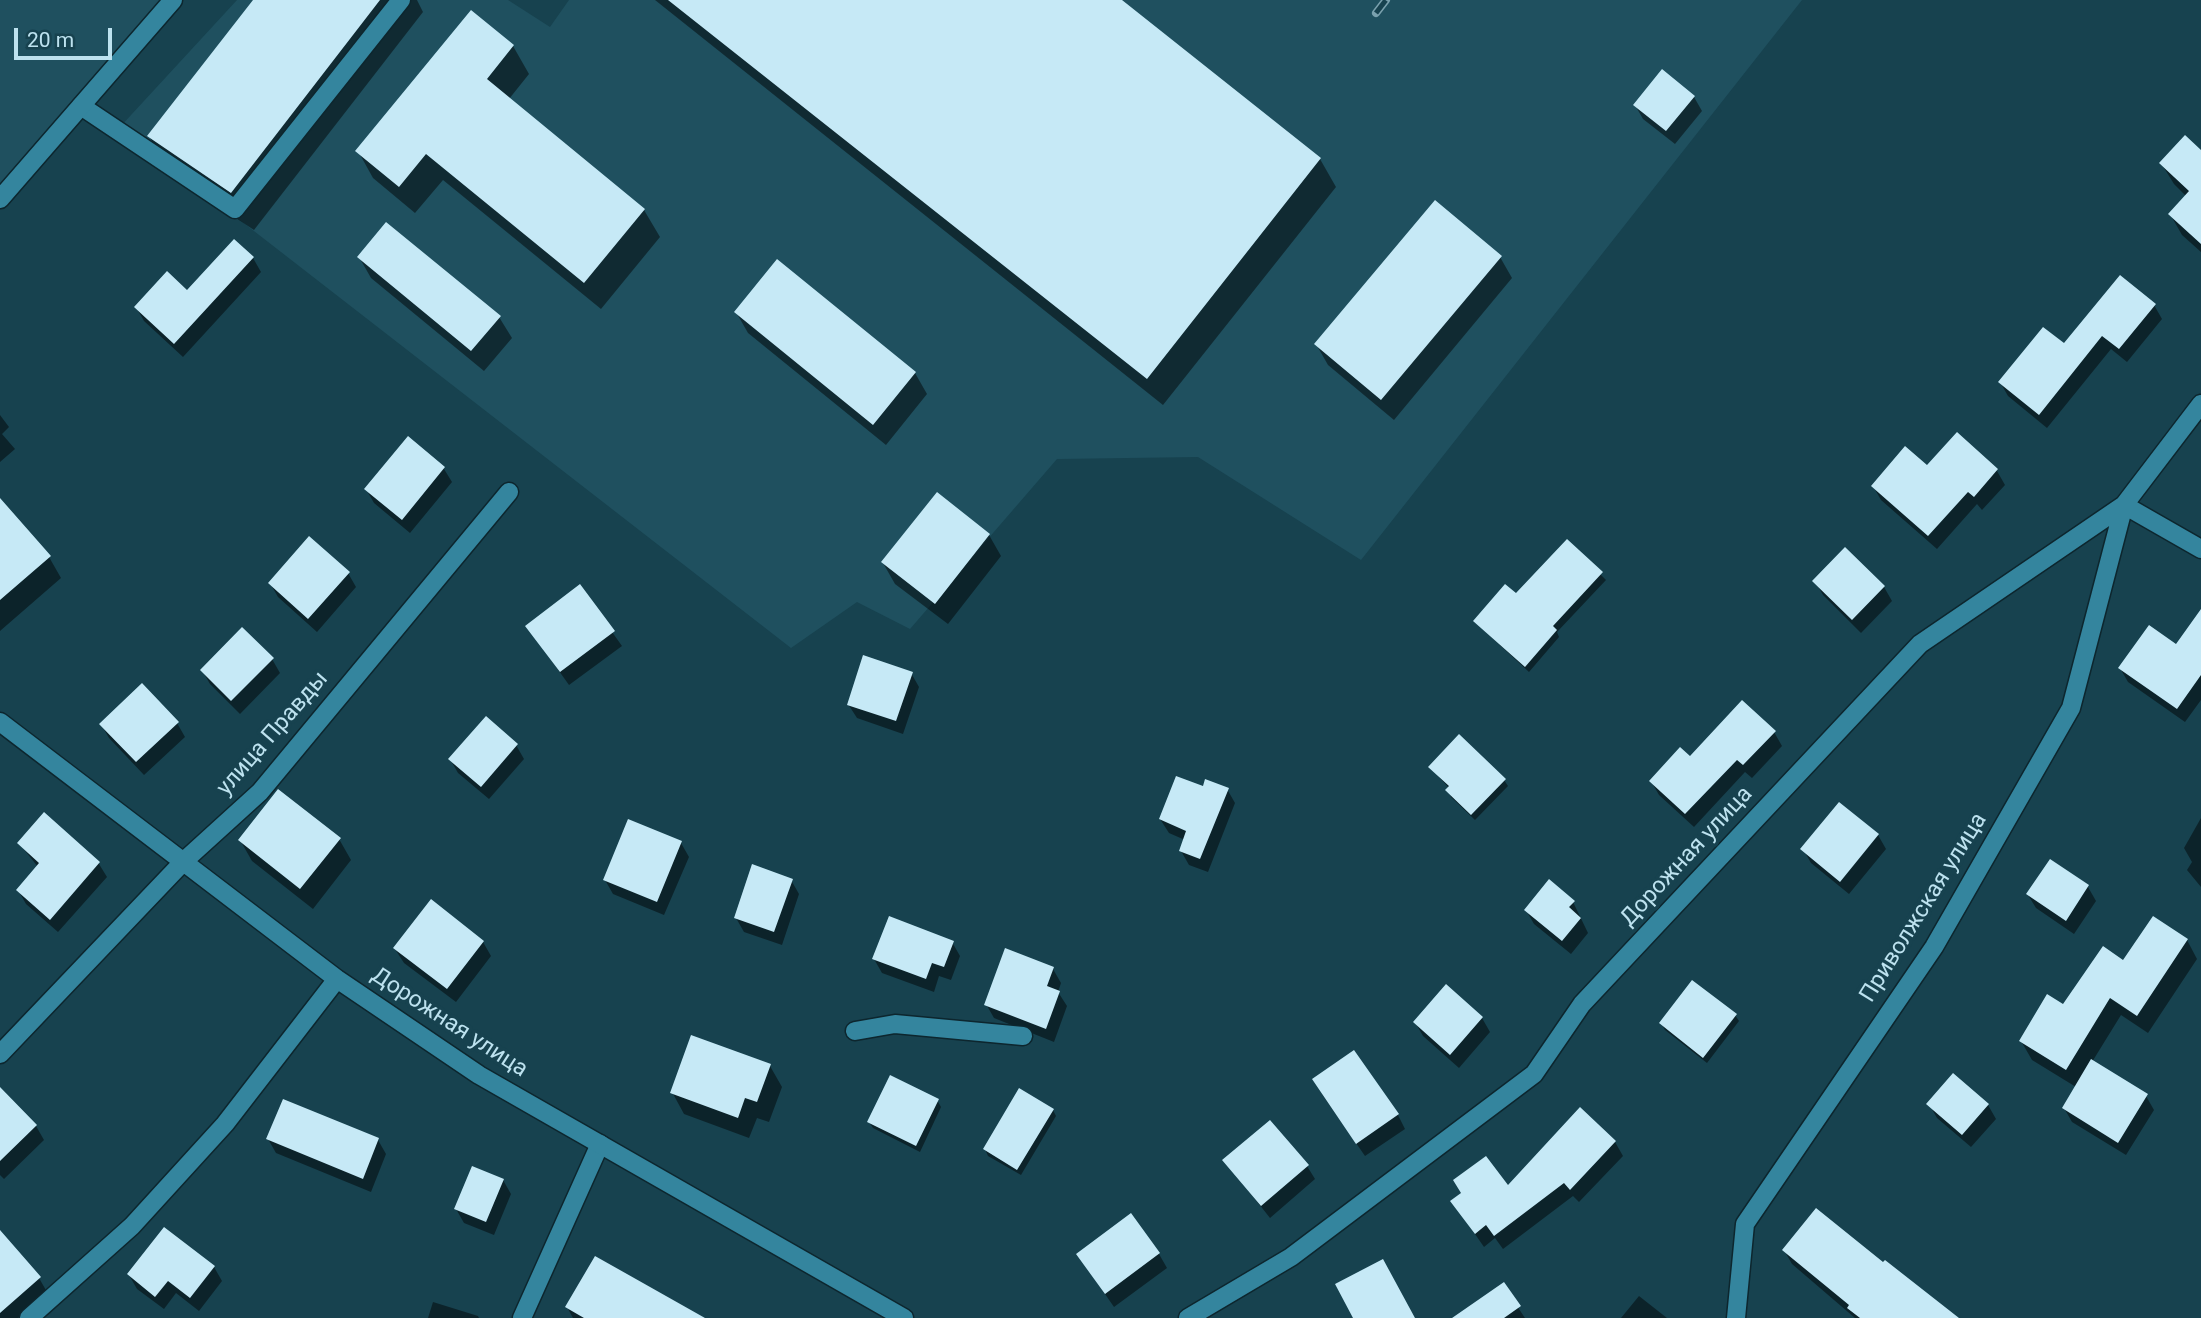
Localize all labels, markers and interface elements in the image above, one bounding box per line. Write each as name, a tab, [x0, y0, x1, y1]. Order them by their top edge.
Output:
scale bar	[18, 14, 116, 58]
text: 20 m	[27, 28, 74, 52]
street label: улица Правды	[212, 666, 334, 802]
street label: Дорожная улица	[1615, 781, 1759, 933]
street label: Приволжская улица	[1855, 808, 1993, 1008]
street label: Дорожная улица	[366, 962, 532, 1084]

